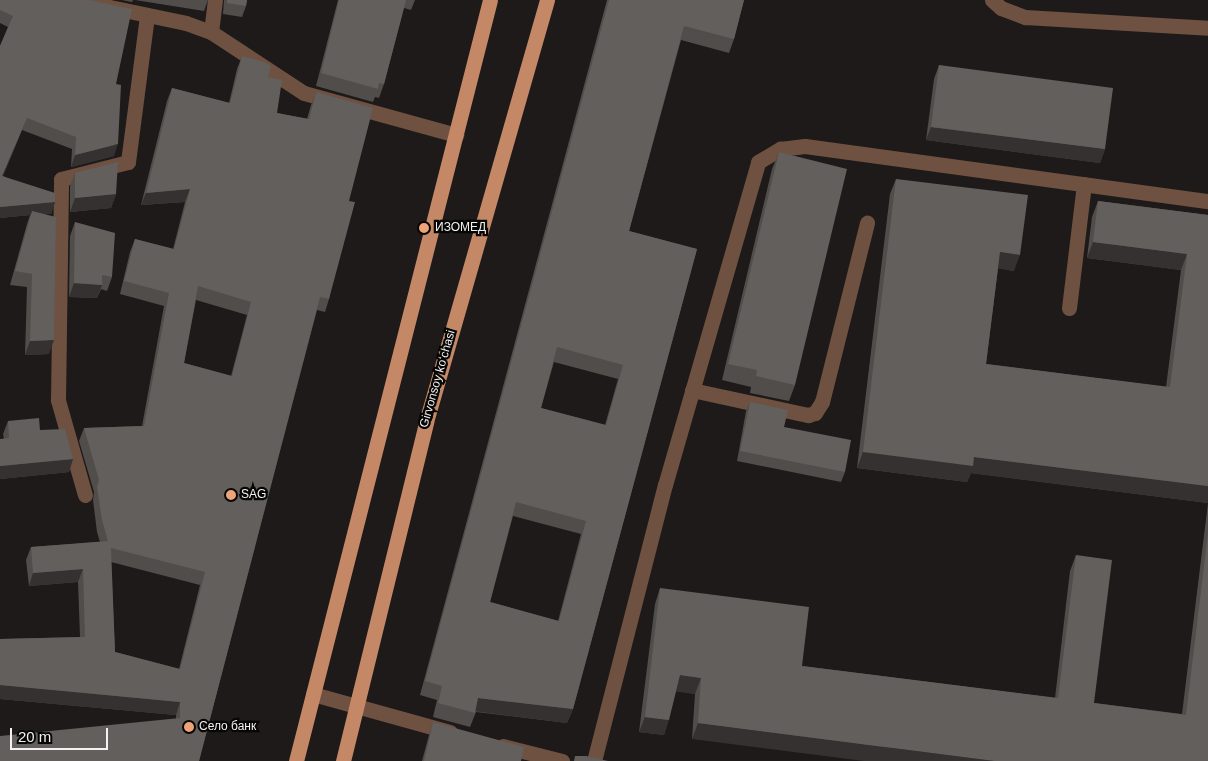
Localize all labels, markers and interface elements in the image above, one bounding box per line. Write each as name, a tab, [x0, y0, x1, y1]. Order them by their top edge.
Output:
marker: ИЗОМЕД	[417, 221, 431, 235]
place label: ИЗОМЕД	[435, 221, 486, 235]
street label: Girvonsoy koʻchasi	[417, 329, 459, 429]
place label: SAG	[241, 488, 266, 502]
marker: SAG	[225, 489, 237, 501]
scale bar	[12, 718, 110, 750]
place label: Село банк	[199, 720, 256, 734]
marker: Село банк	[183, 721, 195, 733]
text: 20 m	[18, 728, 51, 745]

